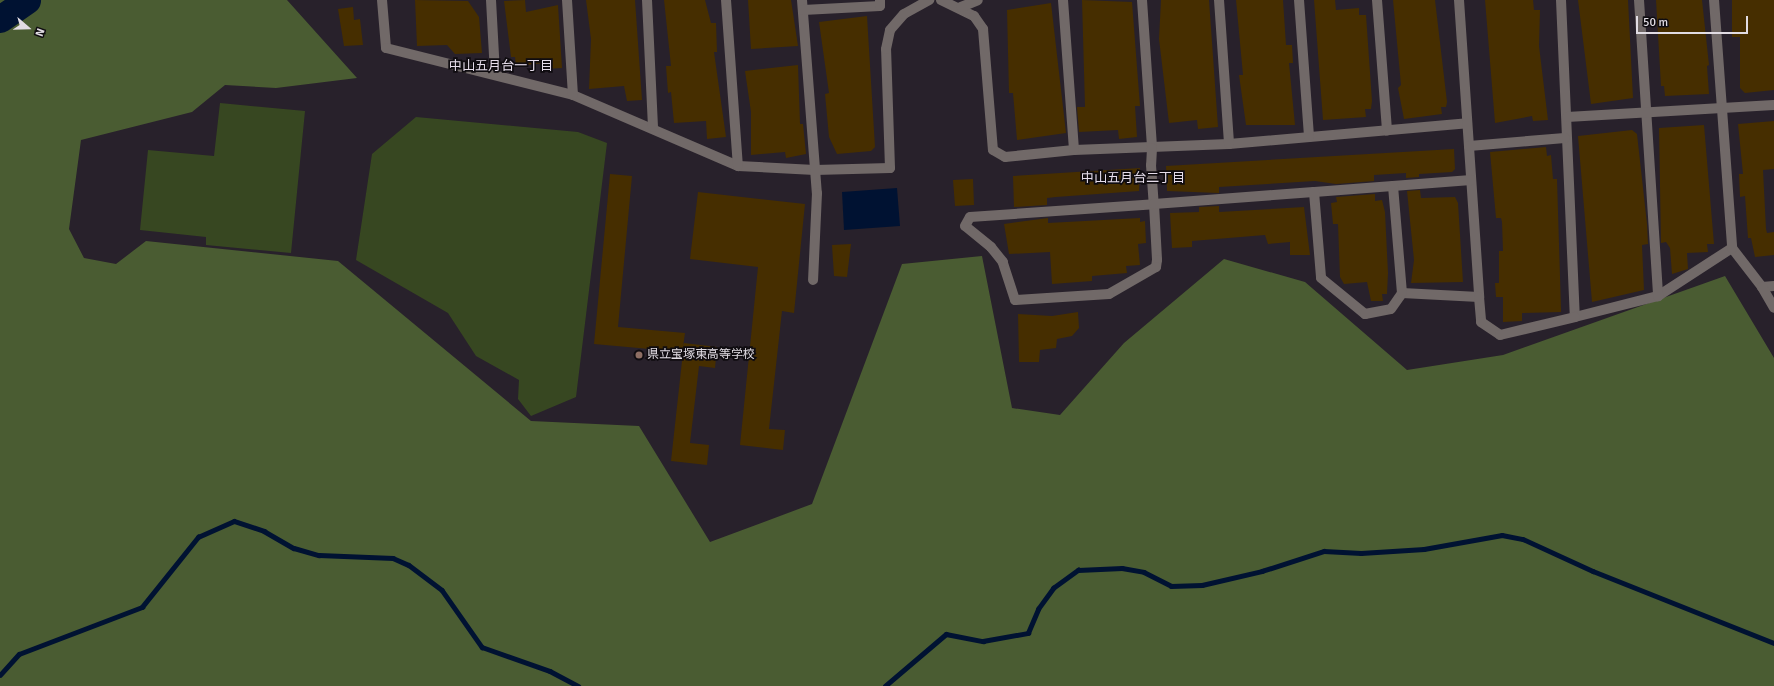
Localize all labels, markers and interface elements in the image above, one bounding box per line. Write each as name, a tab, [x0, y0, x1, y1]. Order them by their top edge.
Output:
north arrow	[8, 8, 48, 48]
scale bar	[1638, 8, 1750, 34]
text: 50 m	[1643, 15, 1668, 30]
text: N	[32, 26, 47, 38]
district label: 中山五月台一丁目	[449, 58, 553, 74]
district label: 中山五月台二丁目	[1081, 170, 1185, 186]
place label: 県立宝塚東高等学校	[647, 348, 755, 362]
marker: 県立宝塚東高等学校	[634, 350, 644, 360]

